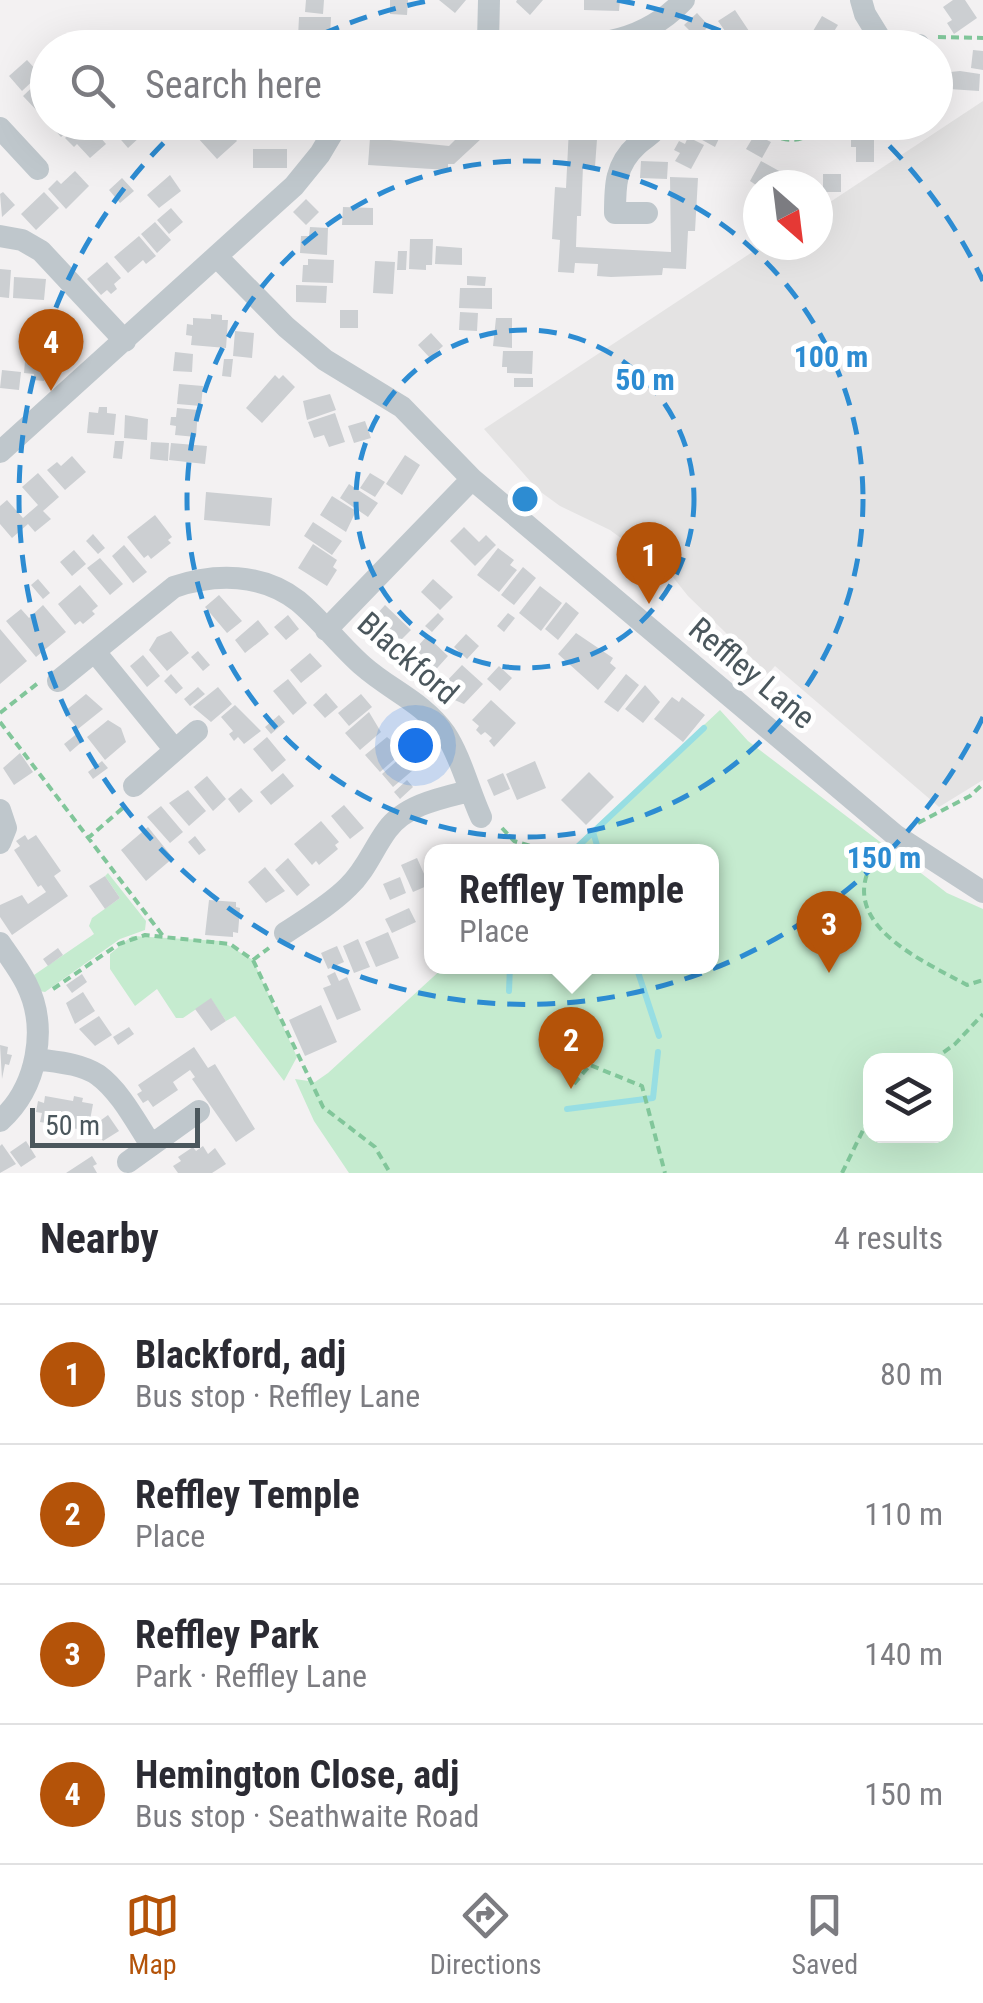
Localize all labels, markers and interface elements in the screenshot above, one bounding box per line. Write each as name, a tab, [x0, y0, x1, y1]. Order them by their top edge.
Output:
search box	[30, 30, 953, 140]
icon: search	[65, 58, 120, 113]
text: Search here	[145, 63, 322, 107]
north arrow	[743, 170, 833, 260]
pin: 4	[18, 308, 84, 391]
text: 100 m	[794, 339, 868, 374]
text: 50 m	[615, 362, 675, 397]
centre of rings	[507, 481, 543, 517]
pin: 1	[616, 522, 682, 604]
street label: Blackford	[350, 604, 466, 712]
street label: Reffley Lane	[681, 609, 823, 737]
your location	[390, 720, 441, 771]
text: 150 m	[847, 840, 921, 875]
popup	[424, 844, 719, 974]
text: Reffley Temple	[459, 868, 684, 912]
pin: 3	[796, 890, 862, 973]
text: Place	[459, 912, 529, 950]
pin: 2	[538, 1006, 604, 1089]
map controls	[863, 1053, 953, 1143]
button: layers	[863, 1053, 953, 1143]
scale bar	[30, 1103, 200, 1148]
text: 50 m	[45, 1109, 100, 1142]
text: Nearby	[40, 1214, 159, 1263]
text: 4 results	[834, 1219, 943, 1257]
text: Blackford, adj	[135, 1333, 346, 1377]
text: 1	[64, 1355, 81, 1393]
text: 80 m	[880, 1355, 943, 1393]
text: Bus stop · Reffley Lane	[135, 1377, 420, 1415]
text: Reffley Temple	[135, 1473, 360, 1517]
text: 2	[64, 1495, 81, 1533]
text: 110 m	[864, 1495, 943, 1533]
text: Place	[135, 1517, 205, 1555]
text: Reffley Park	[135, 1613, 319, 1657]
text: 3	[64, 1635, 81, 1673]
text: 140 m	[864, 1635, 943, 1673]
text: Park · Reffley Lane	[135, 1657, 367, 1695]
text: Hemington Close, adj	[135, 1753, 459, 1797]
text: 4	[64, 1775, 81, 1813]
text: 150 m	[864, 1775, 943, 1813]
text: Bus stop · Seathwaite Road	[135, 1797, 479, 1835]
tab: Map	[125, 1888, 180, 1981]
tab: Directions	[430, 1888, 542, 1981]
tab: Saved	[791, 1888, 858, 1981]

